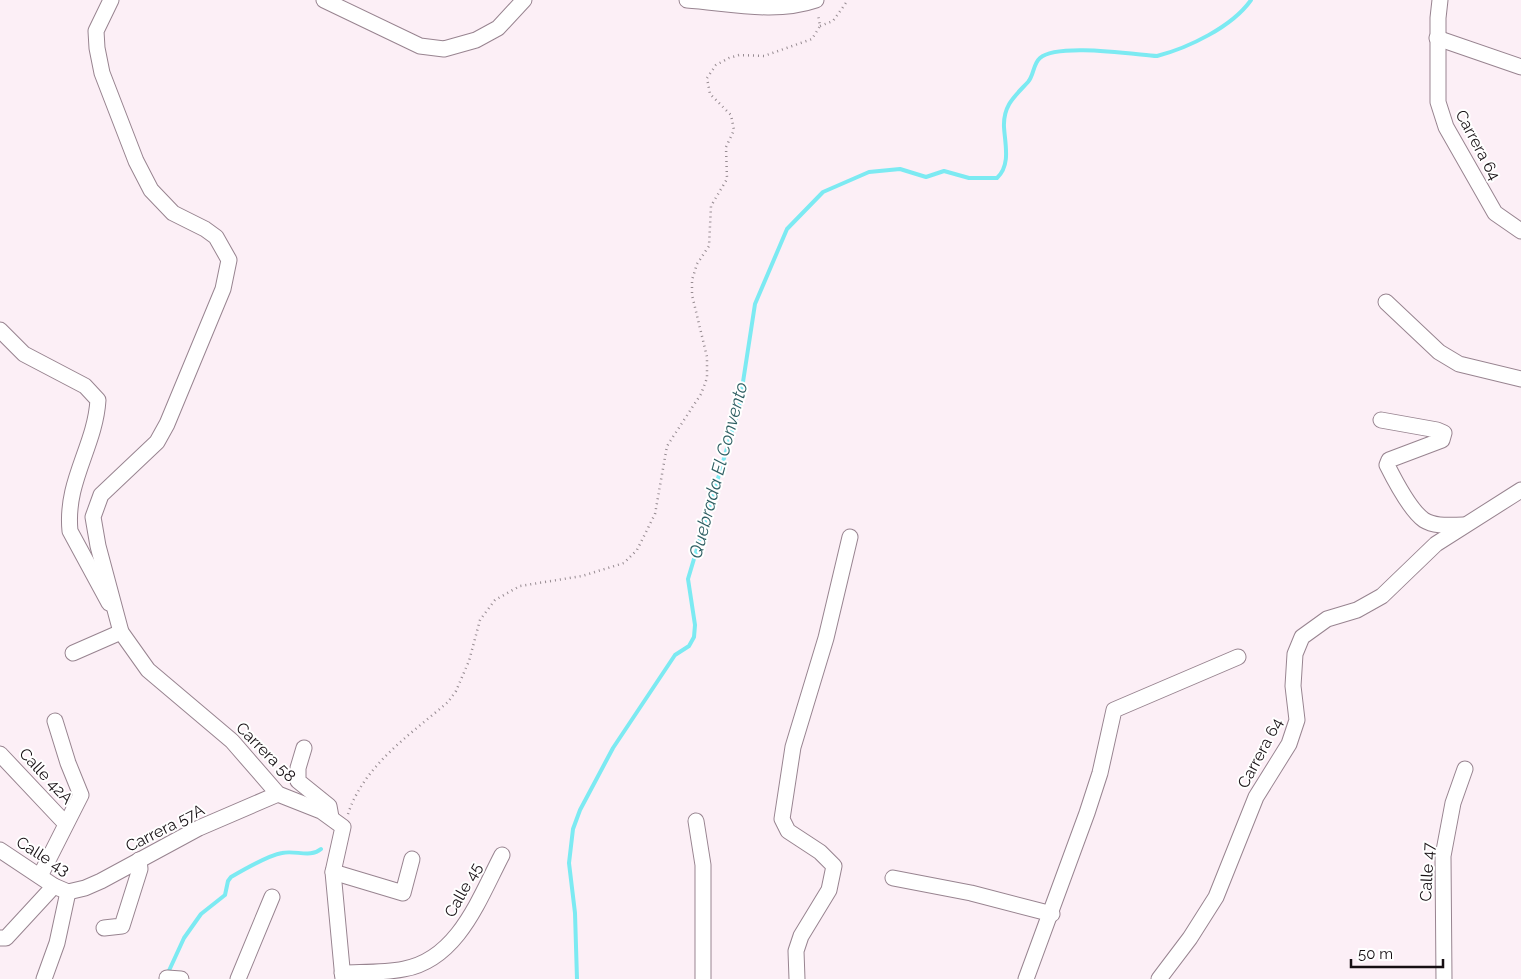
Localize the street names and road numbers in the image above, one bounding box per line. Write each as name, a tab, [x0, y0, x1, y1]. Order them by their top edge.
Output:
street label: Carrera 64	[1452, 107, 1505, 184]
street label: Carrera 64	[1234, 714, 1287, 791]
street label: Carrera 58	[232, 718, 300, 786]
street label: Calle 42A	[15, 744, 77, 808]
street label: Carrera 57A	[122, 800, 208, 856]
street label: Calle 43	[13, 832, 73, 880]
street label: Calle 47	[1416, 842, 1438, 902]
street label: Calle 45	[440, 859, 486, 921]

